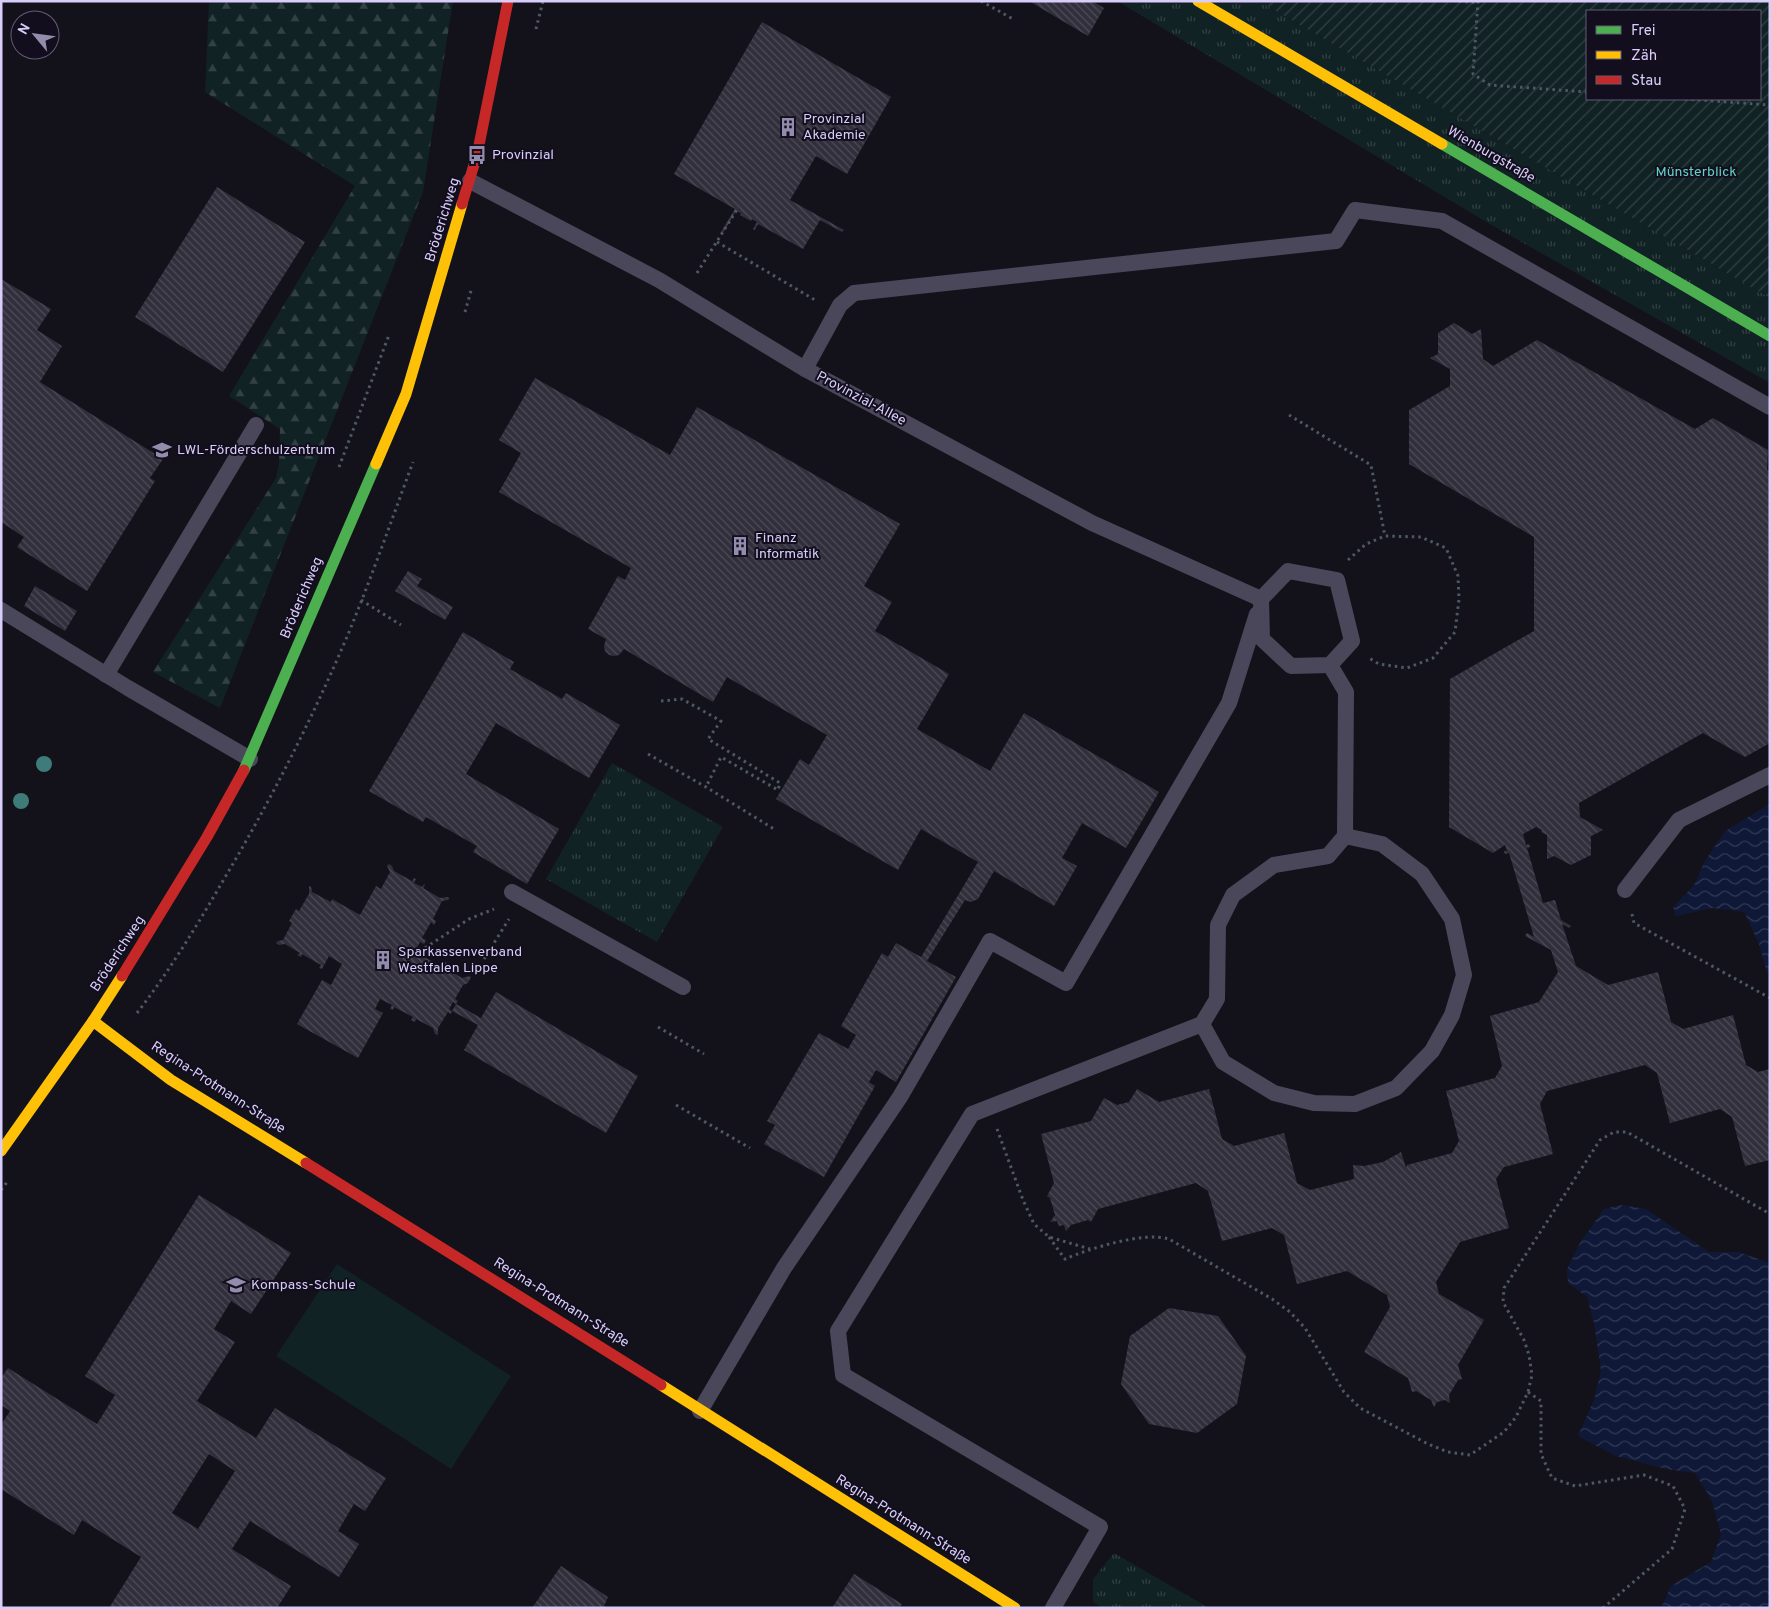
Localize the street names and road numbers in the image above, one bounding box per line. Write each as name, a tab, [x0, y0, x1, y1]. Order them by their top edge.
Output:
street label: Wienburgstraße	[1444, 123, 1538, 187]
street label: Bröderichweg	[422, 176, 464, 264]
street label: Provinzial-Allee	[813, 368, 909, 430]
street label: Bröderichweg	[277, 554, 327, 642]
street label: Bröderichweg	[87, 913, 149, 995]
street label: Regina-Protmann-Straße	[148, 1038, 288, 1138]
street label: Regina-Protmann-Straße	[490, 1254, 632, 1352]
street label: Regina-Protmann-Straße	[832, 1471, 974, 1569]

